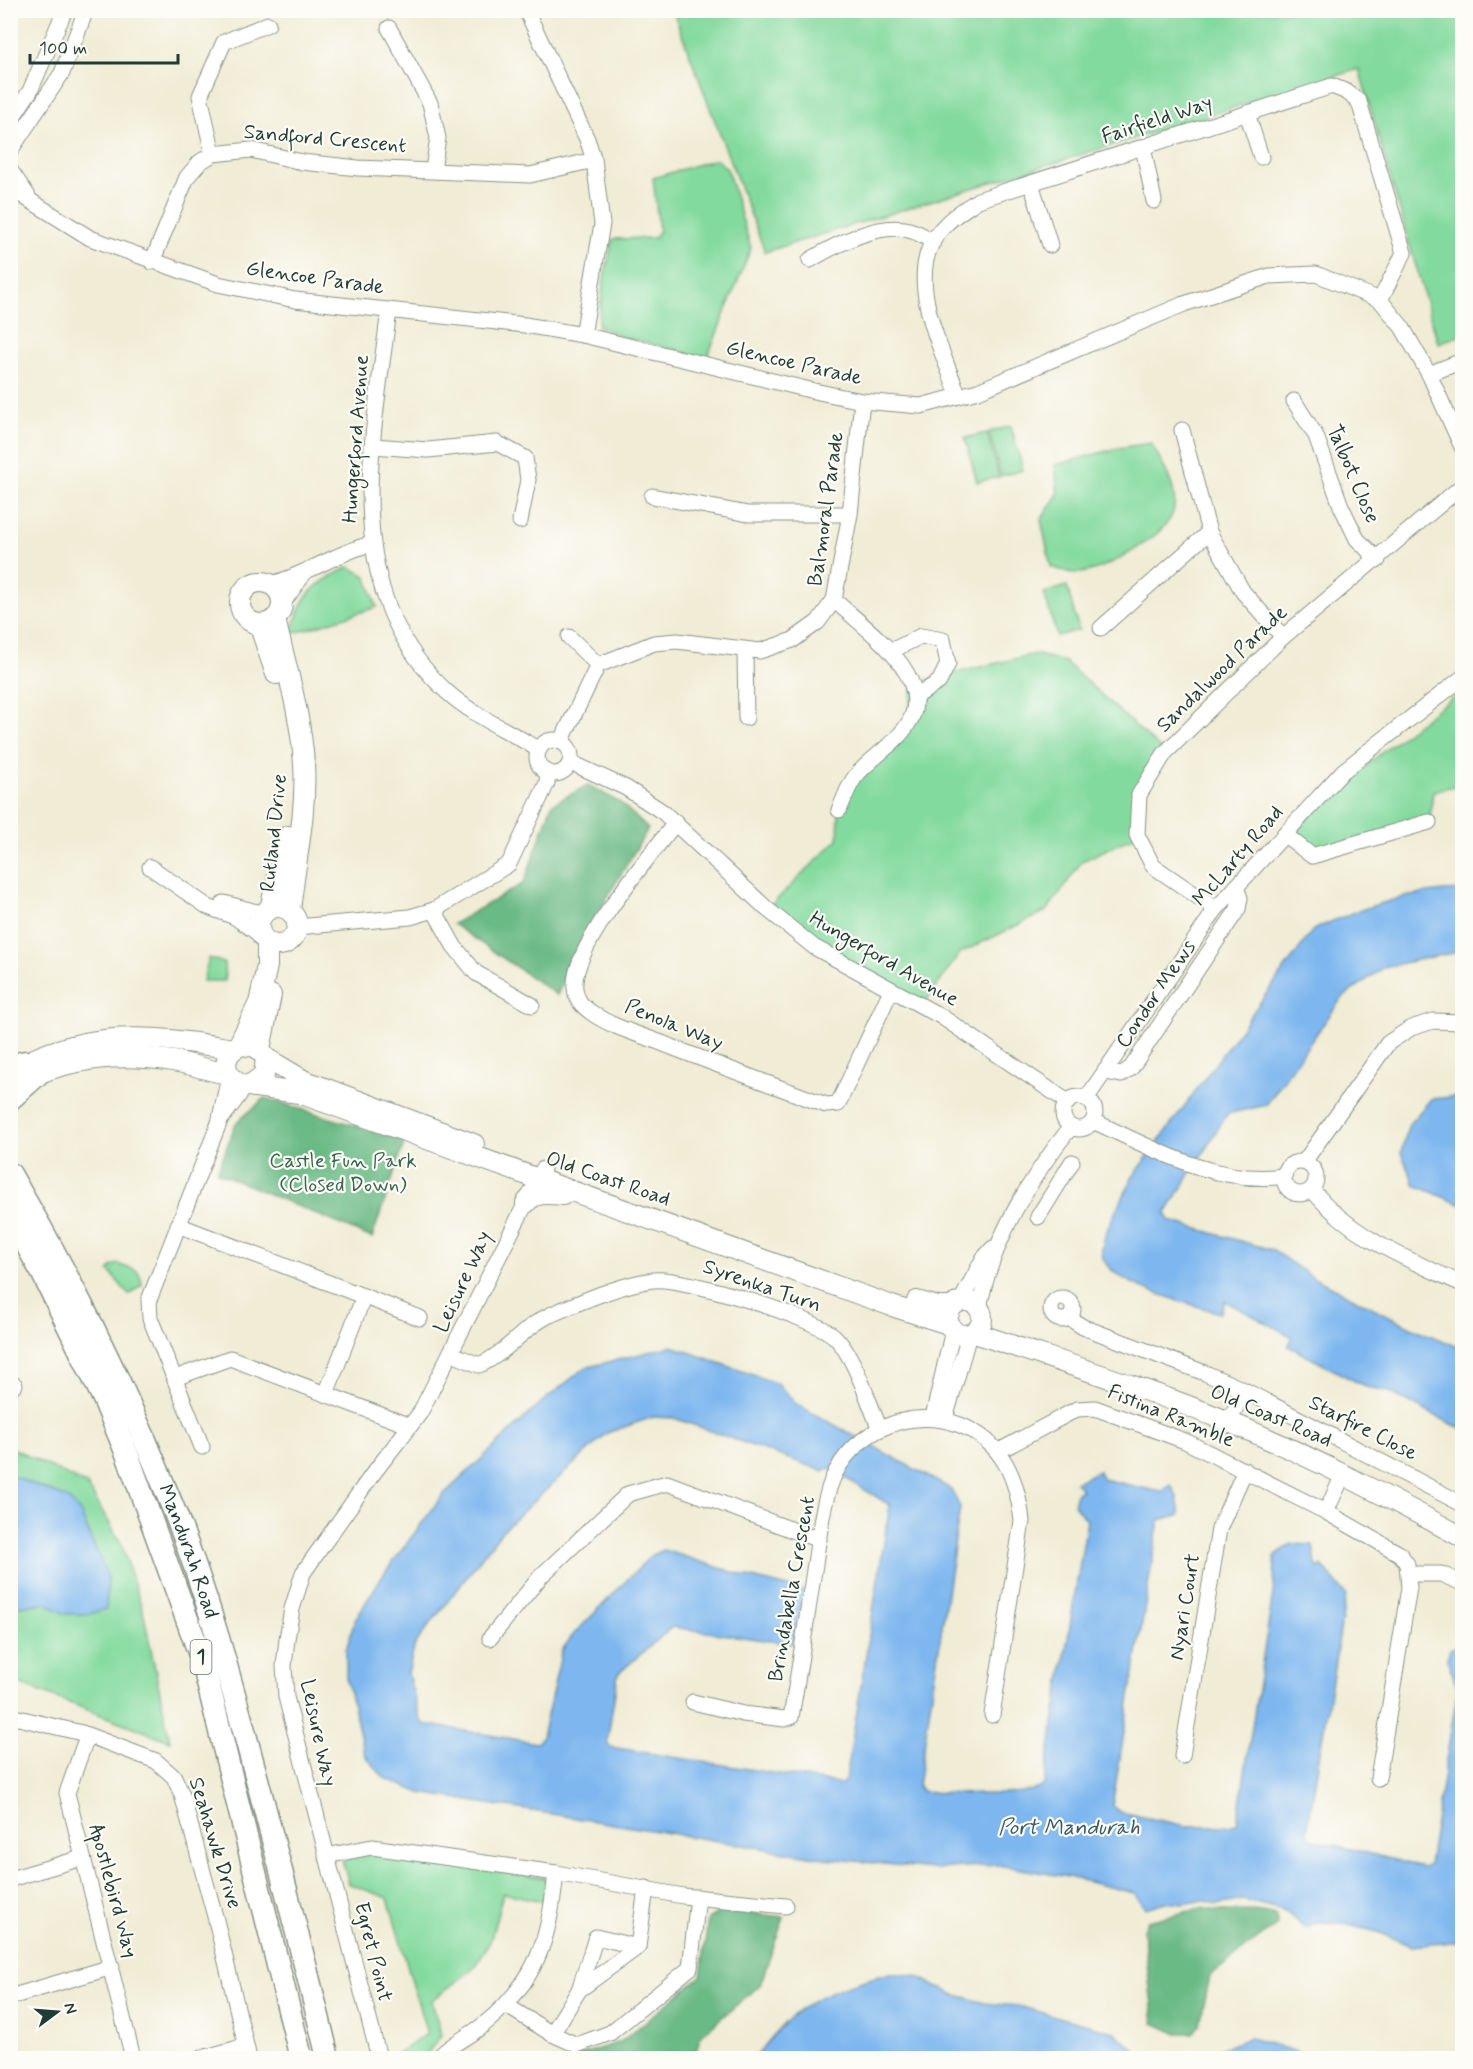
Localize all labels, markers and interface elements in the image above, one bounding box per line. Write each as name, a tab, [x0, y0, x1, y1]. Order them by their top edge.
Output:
scale bar	[30, 27, 178, 65]
text: 100 m	[39, 37, 87, 61]
street label: Fairfield Way	[1098, 89, 1216, 151]
street label: Sandford Crescent	[242, 118, 408, 162]
street label: Glencoe Parade	[244, 254, 386, 302]
street label: Glencoe Parade	[723, 334, 865, 392]
street label: Hungerford Avenue	[336, 354, 378, 524]
street label: Talbot Close	[1320, 420, 1386, 528]
street label: Balmoral Parade	[801, 430, 851, 588]
street label: Sandalwood Parade	[1150, 599, 1294, 739]
street label: Rutland Drive	[254, 773, 294, 893]
street label: McLarty Road	[1186, 799, 1290, 913]
street label: Hungerford Avenue	[803, 905, 964, 1015]
street label: Condor Mews	[1109, 934, 1203, 1054]
street label: Penola Way	[621, 993, 727, 1057]
street label: Old Coast Road	[542, 1145, 674, 1213]
park label: Castle Fun Park (Closed Down)	[269, 1147, 417, 1199]
street label: Leisure Way	[427, 1227, 499, 1337]
street label: Syrenka Turn	[699, 1253, 825, 1319]
street label: Fistina Ramble	[1103, 1378, 1239, 1454]
street label: Old Coast Road	[1206, 1378, 1336, 1454]
street label: Starfire Close	[1304, 1389, 1422, 1467]
street label: Mandurah Road	[151, 1480, 225, 1622]
street label: Brindabella Crescent	[762, 1494, 822, 1684]
street label: Nyari Court	[1163, 1552, 1207, 1662]
road number: 1	[190, 1640, 212, 1674]
street label: Leisure Way	[293, 1677, 343, 1789]
street label: Seahawk Drive	[182, 1774, 248, 1912]
water label: Port Mandurah	[998, 1814, 1140, 1842]
street label: Apostlebird Way	[81, 1821, 144, 1961]
street label: Egret Point	[347, 1899, 399, 2005]
north arrow	[27, 1982, 87, 2042]
text: N	[58, 2000, 82, 2016]

